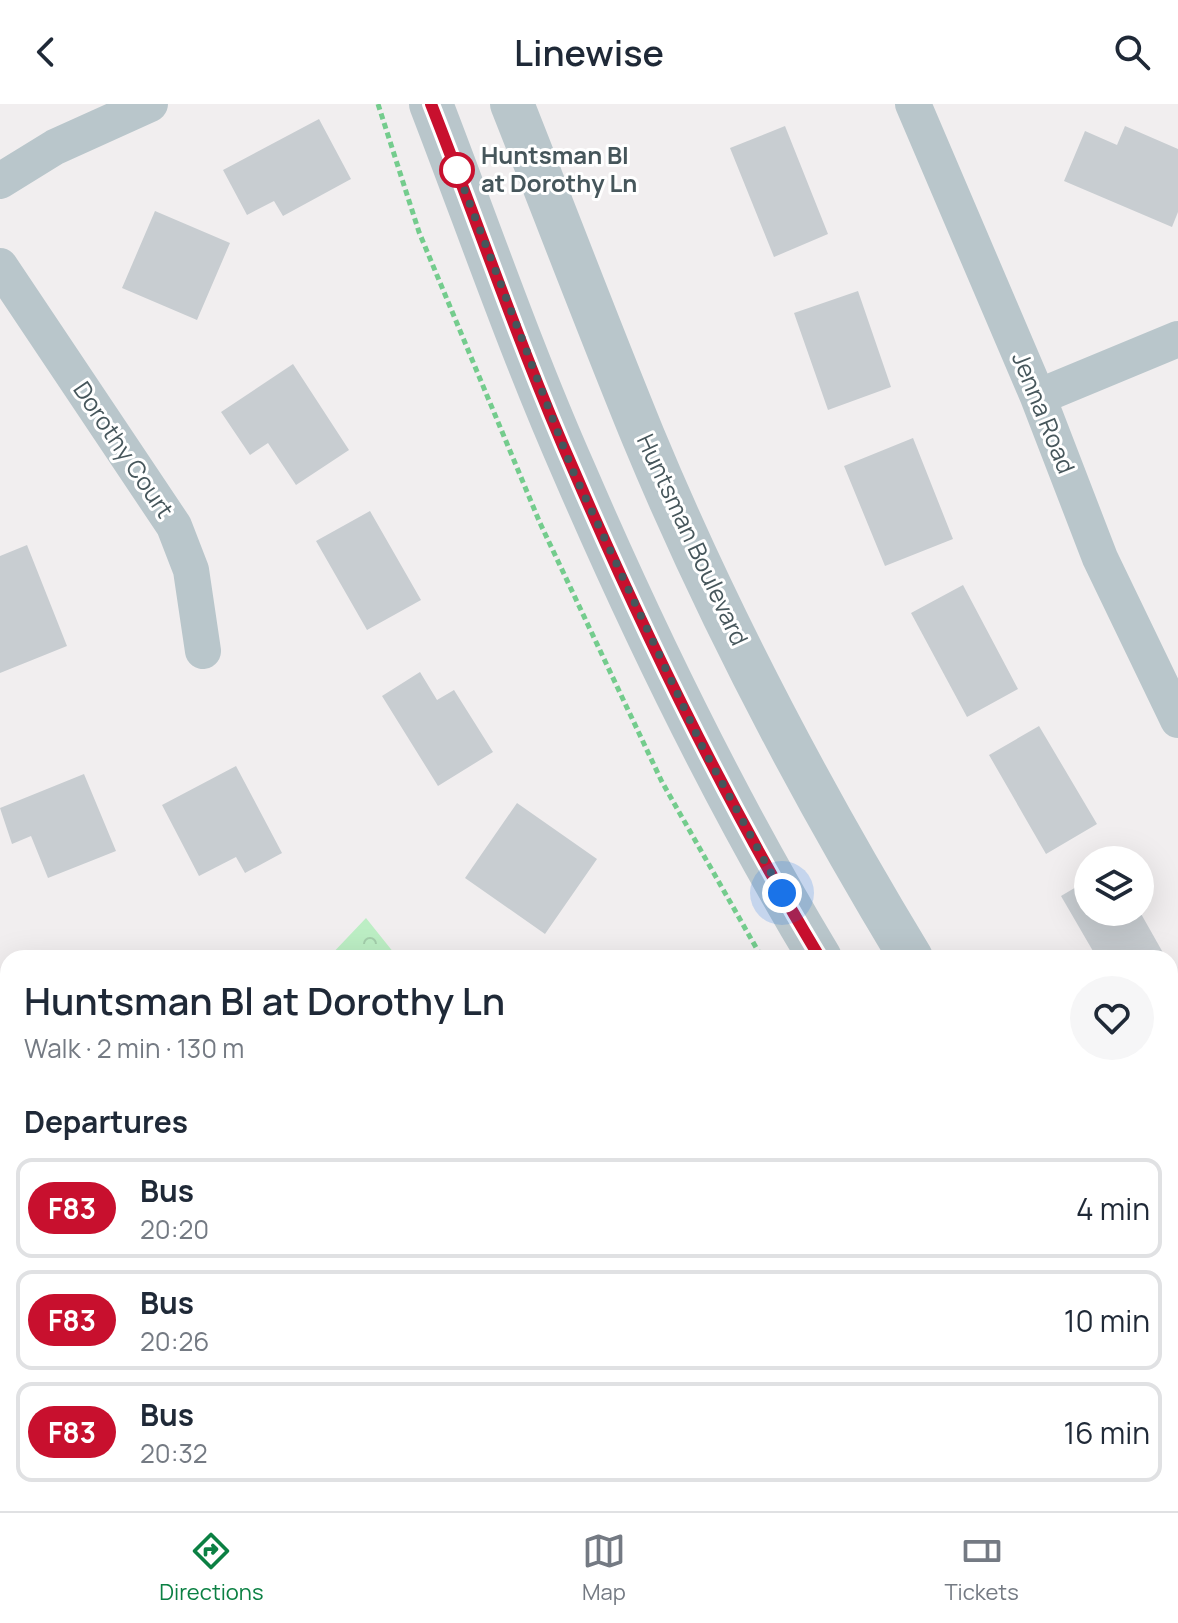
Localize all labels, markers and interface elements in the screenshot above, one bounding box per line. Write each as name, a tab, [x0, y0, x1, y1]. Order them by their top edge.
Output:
text: Linewise	[514, 28, 664, 77]
icon: back	[24, 30, 68, 74]
icon: search	[1110, 30, 1154, 74]
place label: Huntsman Bl at Dorothy Ln	[481, 138, 637, 199]
marker: Huntsman Bl at Dorothy Ln	[440, 153, 474, 187]
street label: Jenna Road	[1005, 347, 1084, 478]
street label: Dorothy Court	[66, 374, 182, 524]
street label: Huntsman Boulevard	[630, 428, 757, 650]
map controls	[1074, 846, 1154, 926]
button: layers	[1074, 846, 1154, 926]
your location	[762, 873, 802, 913]
text: Huntsman Bl at Dorothy Ln	[24, 974, 505, 1026]
button: heart	[1070, 976, 1154, 1060]
text: Walk · 2 min · 130 m	[24, 1030, 244, 1066]
text: Departures	[24, 1101, 188, 1142]
text: Bus	[140, 1170, 194, 1211]
text: 4 min	[1076, 1188, 1150, 1229]
text: F83	[48, 1189, 96, 1227]
text: 20:20	[140, 1211, 209, 1247]
text: Bus	[140, 1282, 194, 1323]
text: 10 min	[1064, 1300, 1150, 1341]
text: F83	[48, 1301, 96, 1339]
text: 20:26	[140, 1323, 209, 1359]
text: Bus	[140, 1394, 194, 1435]
text: 16 min	[1063, 1412, 1150, 1453]
text: F83	[48, 1413, 96, 1451]
text: 20:32	[140, 1435, 208, 1471]
tab: Directions	[159, 1529, 263, 1607]
tab: Map	[582, 1529, 626, 1607]
tab: Tickets	[944, 1529, 1019, 1607]

